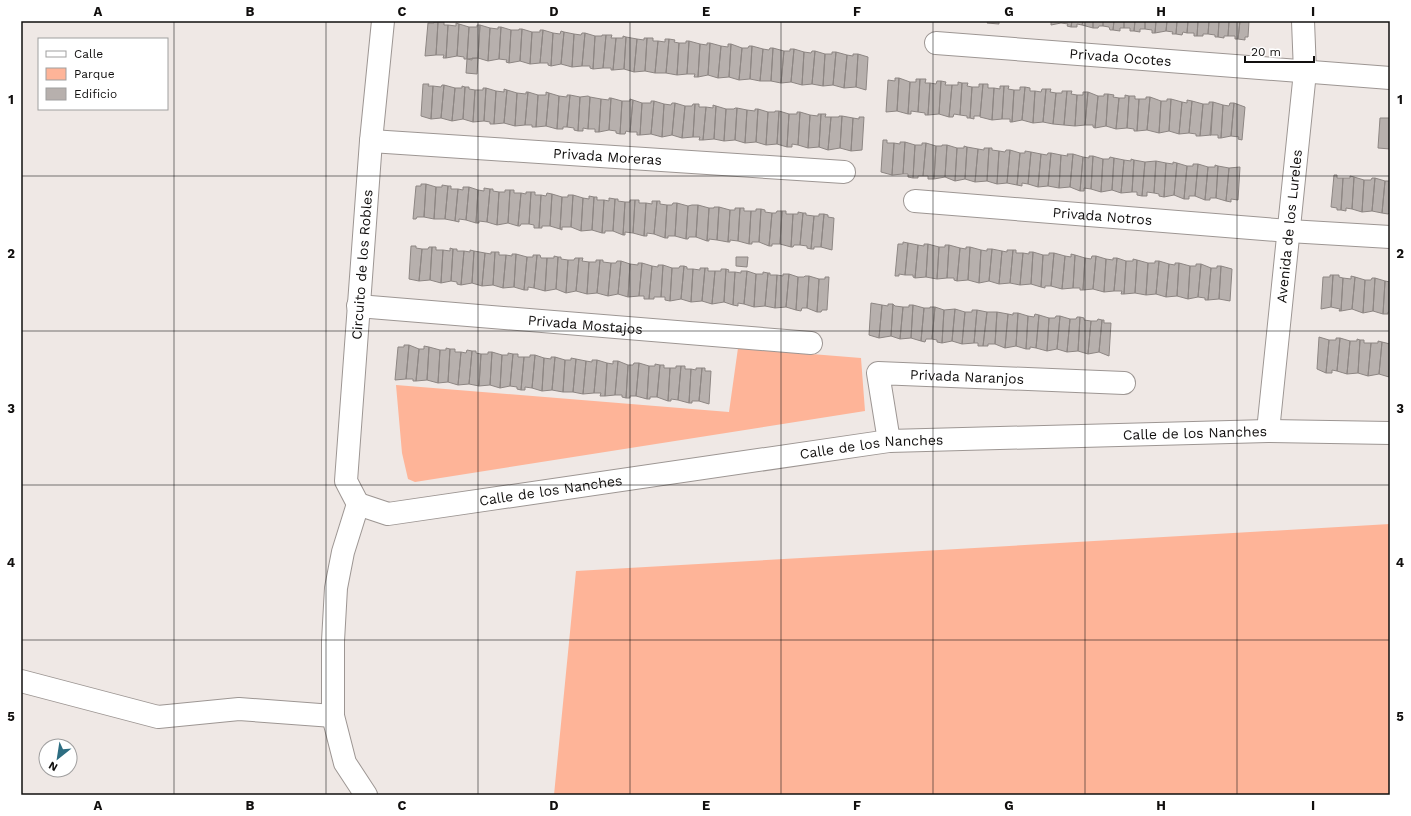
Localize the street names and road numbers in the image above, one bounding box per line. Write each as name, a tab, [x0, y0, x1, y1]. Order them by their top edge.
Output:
street label: Privada Ocotes	[1069, 45, 1172, 69]
street label: Privada Moreras	[553, 145, 662, 168]
street label: Avenida de los Lureles	[1273, 148, 1305, 304]
street label: Circuito de los Robles	[348, 189, 375, 340]
street label: Privada Notros	[1052, 204, 1153, 228]
street label: Privada Mostajos	[527, 312, 643, 337]
street label: Privada Naranjos	[910, 366, 1024, 387]
street label: Calle de los Nanches	[1123, 423, 1267, 443]
street label: Calle de los Nanches	[799, 432, 943, 462]
street label: Calle de los Nanches	[478, 472, 623, 509]

